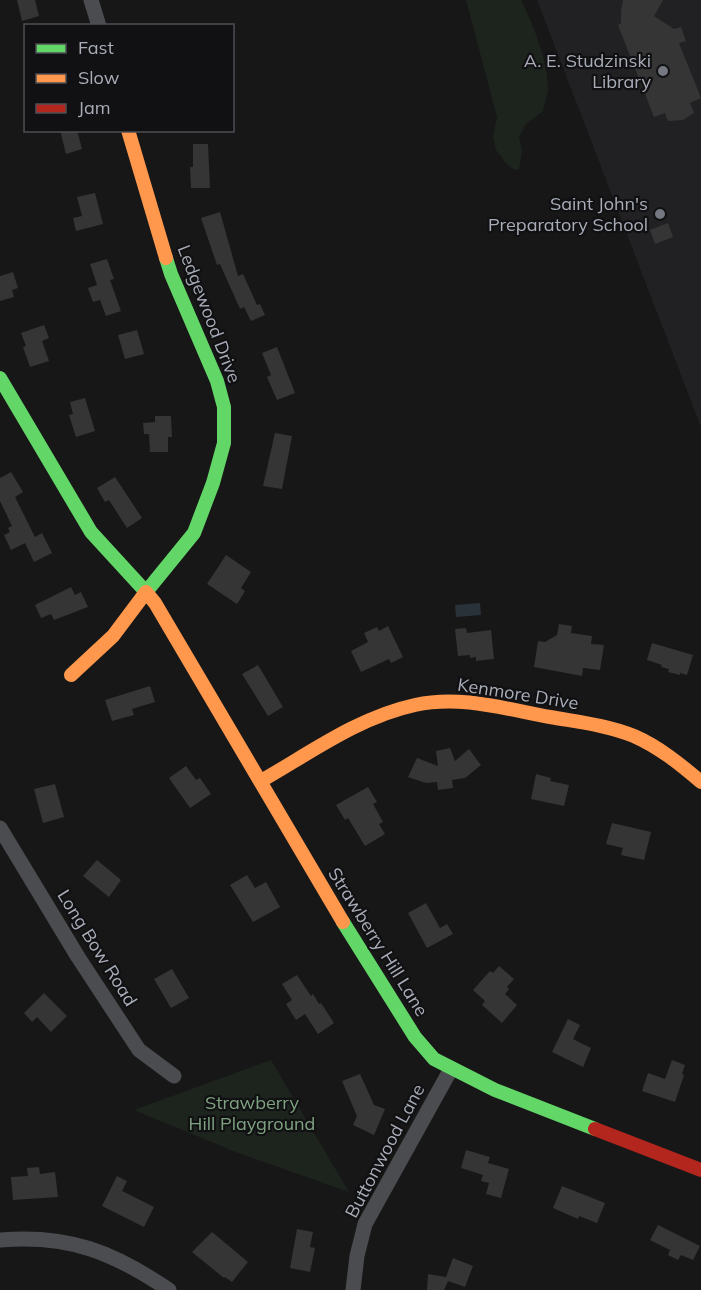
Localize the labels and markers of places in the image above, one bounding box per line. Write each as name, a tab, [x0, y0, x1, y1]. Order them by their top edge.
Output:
place label: A. E. Studzinski Library	[524, 49, 651, 93]
marker: A. E. Studzinski Library	[656, 64, 670, 78]
place label: Saint John's Preparatory School	[488, 192, 648, 236]
marker: Saint John's Preparatory School	[653, 207, 667, 221]

